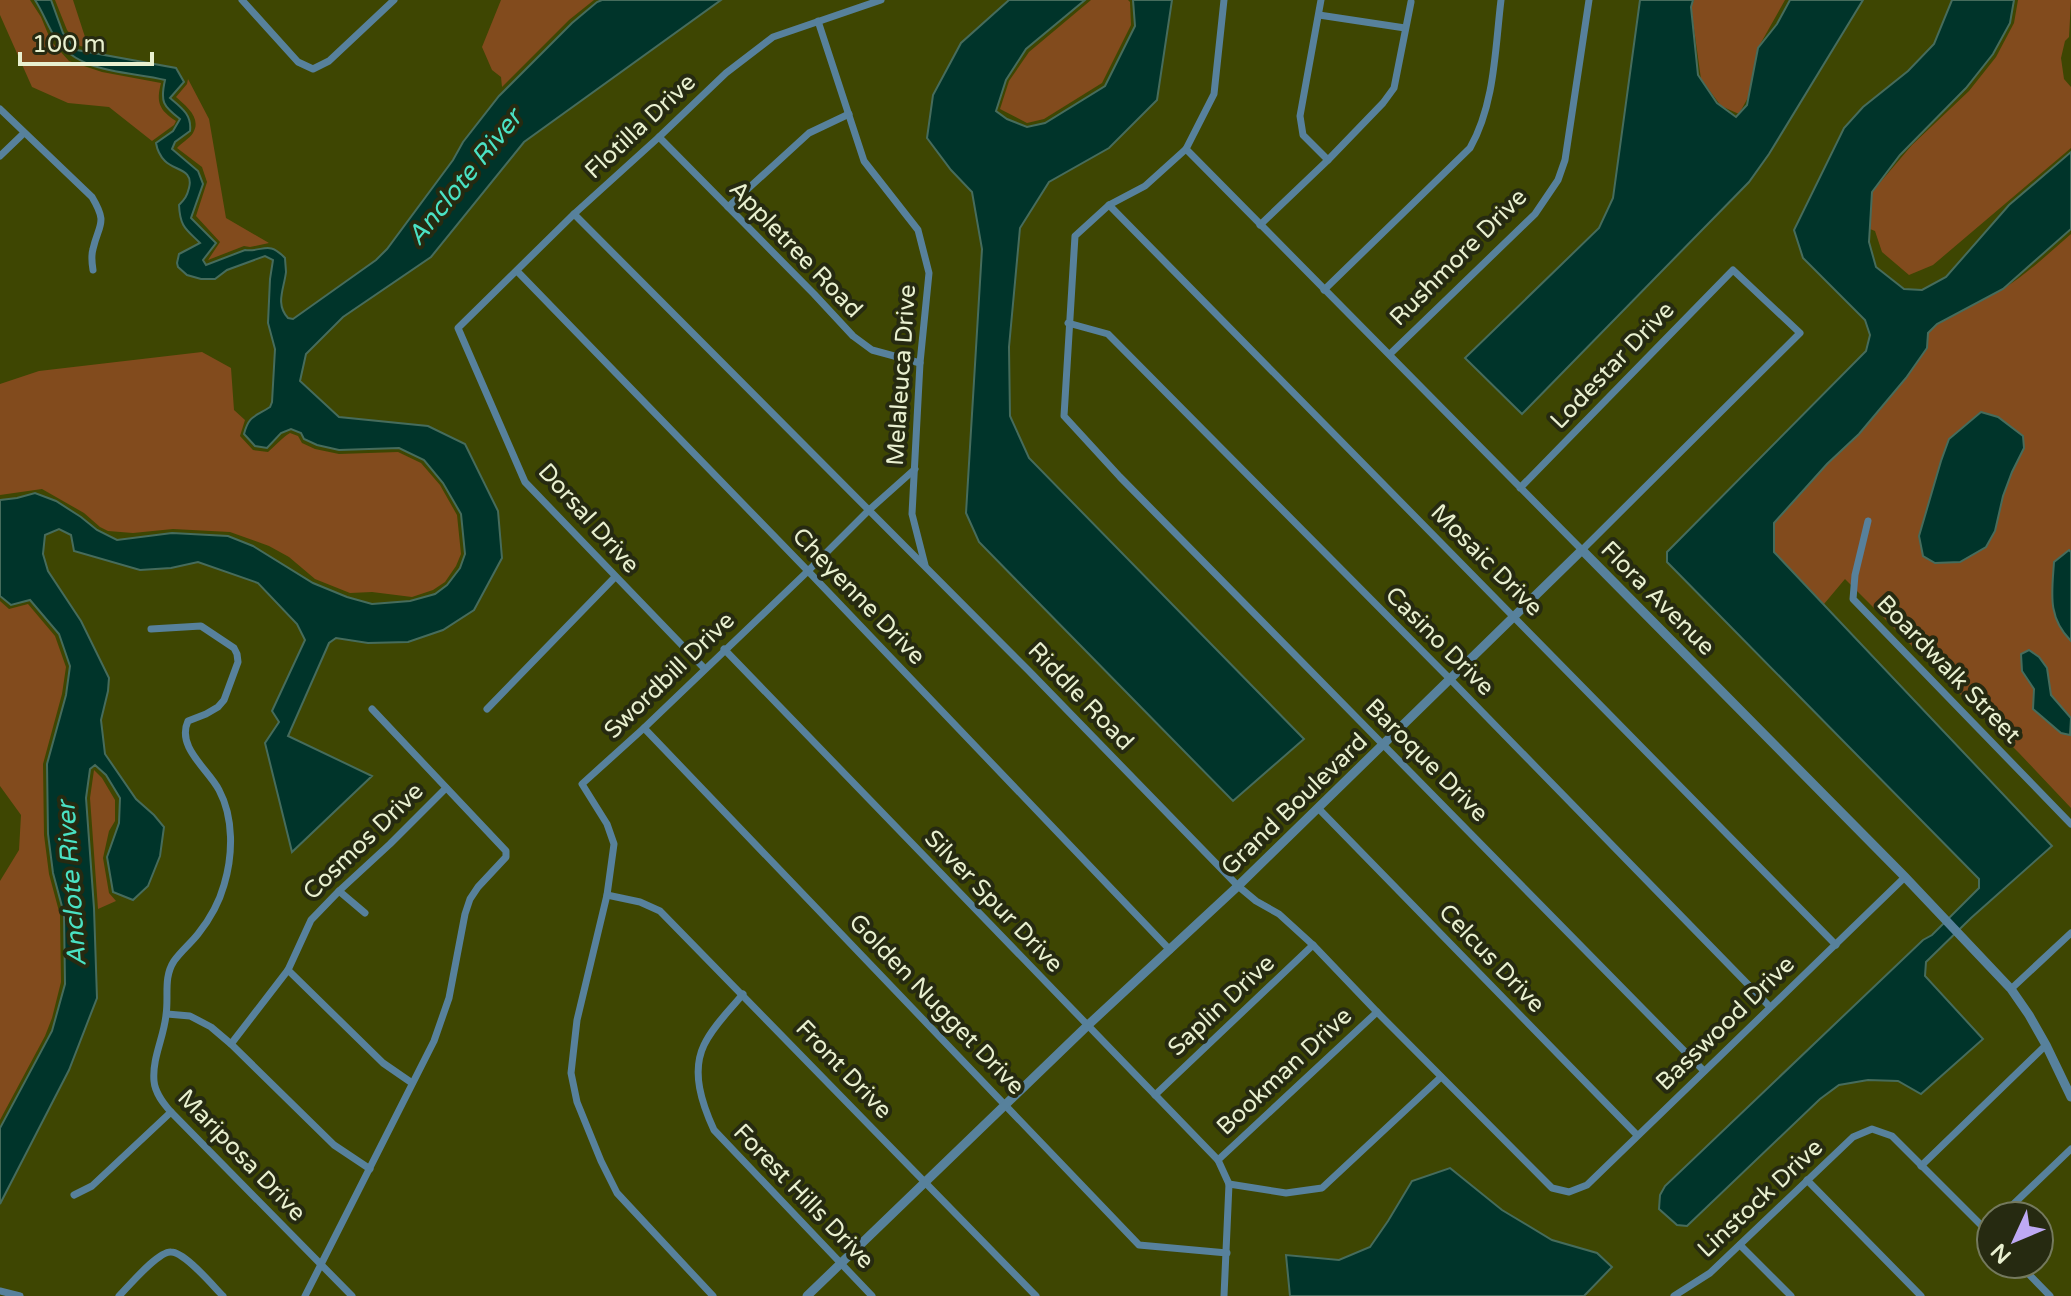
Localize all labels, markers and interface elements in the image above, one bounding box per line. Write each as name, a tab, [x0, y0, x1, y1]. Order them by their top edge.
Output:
scale bar	[20, 16, 152, 66]
text: 100 m	[32, 30, 106, 59]
street label: Flotilla Drive	[579, 68, 702, 185]
water label: Anclote River	[400, 101, 530, 251]
street label: Appletree Road	[723, 175, 868, 324]
street label: Rushmore Drive	[1384, 183, 1533, 332]
street label: Melaleuca Drive	[881, 283, 922, 467]
street label: Lodestar Drive	[1544, 296, 1680, 435]
street label: Dorsal Drive	[532, 457, 645, 579]
street label: Mosaic Drive	[1425, 498, 1549, 622]
street label: Cheyenne Drive	[786, 522, 931, 671]
street label: Flora Avenue	[1594, 535, 1721, 662]
street label: Casino Drive	[1379, 581, 1500, 702]
street label: Boardwalk Street	[1871, 589, 2027, 749]
street label: Swordbill Drive	[598, 606, 741, 745]
street label: Riddle Road	[1022, 636, 1140, 757]
street label: Baroque Drive	[1359, 693, 1494, 828]
street label: Grand Boulevard	[1215, 727, 1373, 881]
street label: Cosmos Drive	[297, 777, 429, 906]
water label: Anclote River	[50, 797, 93, 968]
street label: Silver Spur Drive	[918, 824, 1069, 979]
street label: Celcus Drive	[1433, 898, 1551, 1019]
street label: Golden Nugget Drive	[843, 908, 1031, 1101]
street label: Saplin Drive	[1162, 949, 1281, 1062]
street label: Basswood Drive	[1650, 950, 1801, 1097]
street label: Bookman Drive	[1211, 1001, 1358, 1141]
street label: Front Drive	[789, 1014, 898, 1125]
street label: Mariposa Drive	[171, 1083, 312, 1227]
street label: Forest Hills Drive	[727, 1118, 880, 1275]
street label: Linstock Drive	[1692, 1133, 1829, 1264]
north arrow	[1975, 1200, 2055, 1280]
text: N	[1986, 1238, 2017, 1269]

